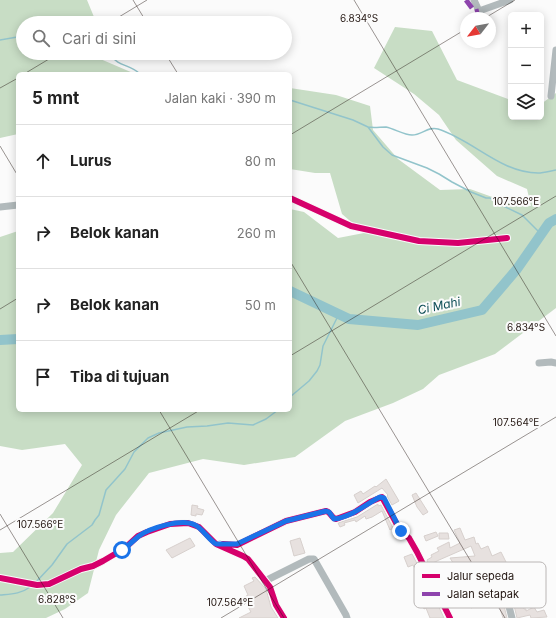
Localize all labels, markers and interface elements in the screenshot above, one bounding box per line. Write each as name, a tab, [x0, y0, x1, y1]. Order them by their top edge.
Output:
text: 6.834°S	[340, 12, 378, 24]
north arrow	[460, 12, 496, 48]
map controls	[508, 12, 544, 120]
button: +	[508, 12, 544, 48]
search box	[16, 16, 292, 60]
icon: search	[30, 27, 52, 49]
text: Cari di sini	[62, 29, 136, 48]
button: −	[508, 48, 544, 84]
button: layers	[508, 84, 544, 120]
text: 5 mnt	[32, 88, 79, 108]
text: Jalan kaki · 390 m	[164, 90, 276, 106]
icon: ahead	[32, 150, 54, 172]
text: Lurus	[70, 151, 112, 170]
text: 80 m	[245, 153, 276, 169]
text: 107.566°E	[493, 195, 539, 207]
icon: right	[32, 222, 54, 244]
text: Belok kanan	[70, 223, 159, 242]
text: 260 m	[237, 225, 276, 241]
water label: Ci Mahi	[416, 293, 463, 317]
icon: right	[32, 294, 54, 316]
text: Belok kanan	[70, 295, 159, 314]
text: 50 m	[245, 297, 276, 313]
text: 6.834°S	[507, 321, 545, 333]
icon: arrive	[32, 366, 54, 388]
text: Tiba di tujuan	[70, 367, 169, 386]
text: 107.564°E	[493, 416, 539, 428]
text: 107.566°E	[17, 518, 63, 530]
route end	[392, 522, 410, 540]
route start	[113, 541, 131, 559]
legend	[414, 562, 546, 608]
text: Jalur sepeda	[447, 569, 514, 583]
text: Jalan setapak	[447, 587, 519, 601]
text: 6.828°S	[38, 593, 76, 605]
text: 107.564°E	[207, 596, 253, 608]

